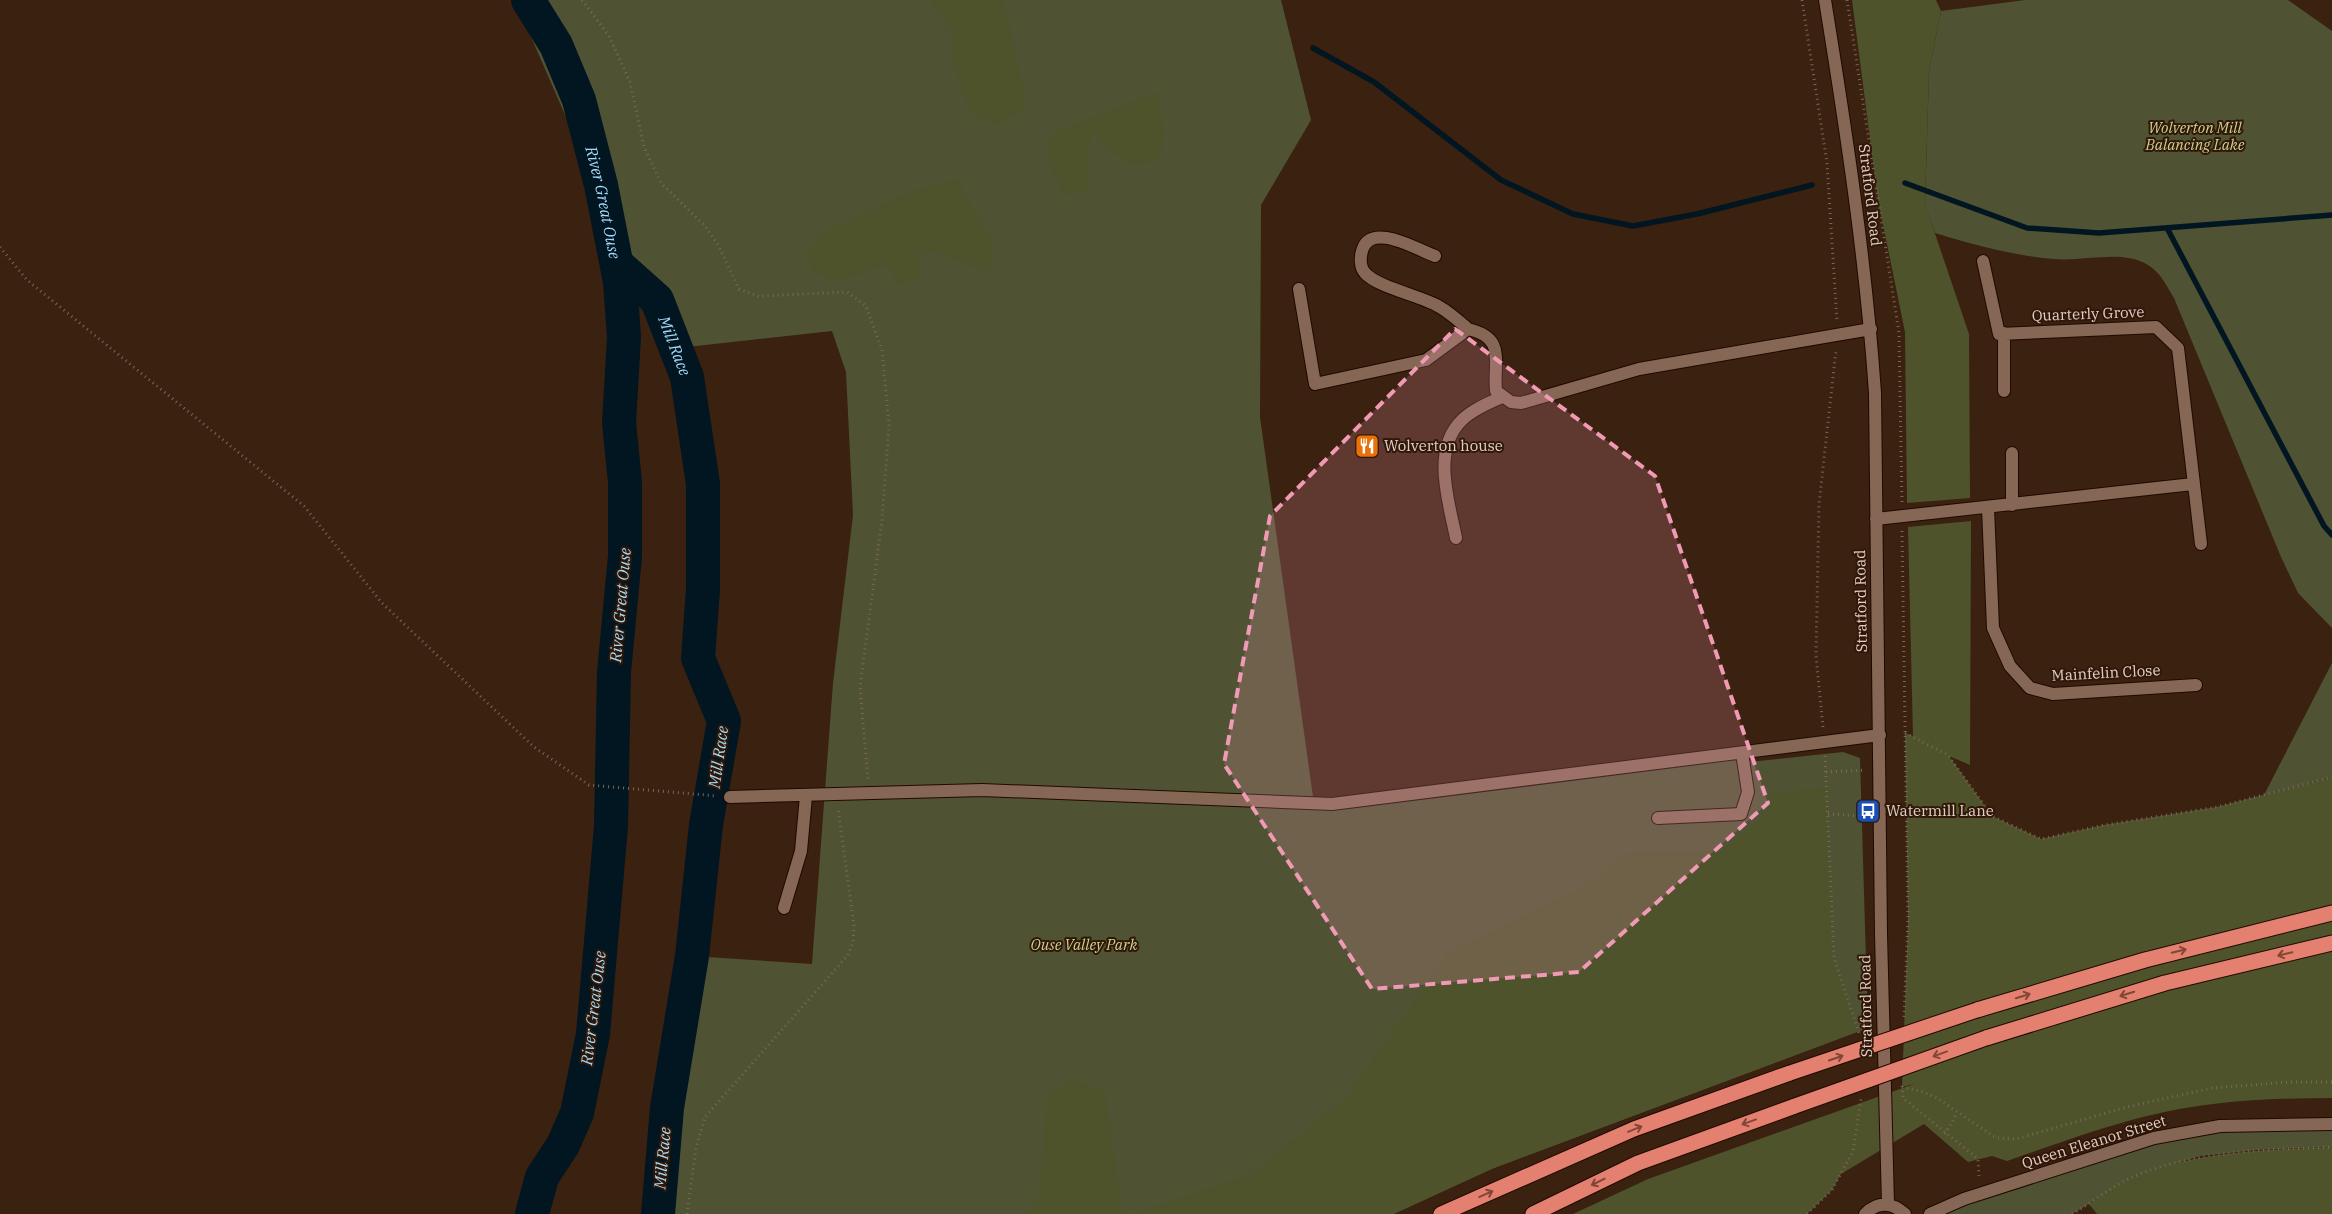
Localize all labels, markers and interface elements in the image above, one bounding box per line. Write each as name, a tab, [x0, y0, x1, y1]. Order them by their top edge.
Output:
park label: Wolverton Mill Balancing Lake	[2145, 118, 2245, 154]
water label: River Great Ouse	[581, 143, 625, 261]
street label: Stratford Road	[1855, 143, 1886, 247]
street label: Quarterly Grove	[2031, 302, 2145, 325]
water label: Mill Race	[654, 312, 695, 378]
restaurant icon: Wolverton house	[1354, 433, 1380, 459]
place label: Wolverton house	[1384, 436, 1503, 455]
water label: River Great Ouse	[605, 547, 635, 664]
street label: Stratford Road	[1850, 550, 1871, 652]
street label: Mainfelin Close	[2051, 660, 2161, 685]
water label: Mill Race	[704, 725, 732, 790]
bus stop icon: Watermill Lane	[1855, 798, 1881, 824]
place label: Watermill Lane	[1886, 801, 1994, 820]
park label: Ouse Valley Park	[1031, 935, 1138, 954]
one-way arrow	[2171, 946, 2187, 955]
water label: River Great Ouse	[576, 950, 610, 1067]
one-way arrow	[2277, 950, 2293, 959]
street label: Stratford Road	[1855, 955, 1876, 1057]
one-way arrow	[2120, 990, 2136, 1000]
one-way arrow	[2015, 991, 2031, 1001]
one-way arrow	[1932, 1050, 1948, 1059]
one-way arrow	[1828, 1052, 1844, 1062]
street label: Queen Eleanor Street	[2019, 1111, 2168, 1173]
one-way arrow	[1742, 1118, 1757, 1127]
one-way arrow	[1627, 1124, 1642, 1133]
water label: Mill Race	[649, 1126, 675, 1191]
one-way arrow	[1591, 1178, 1606, 1188]
one-way arrow	[1478, 1189, 1493, 1199]

